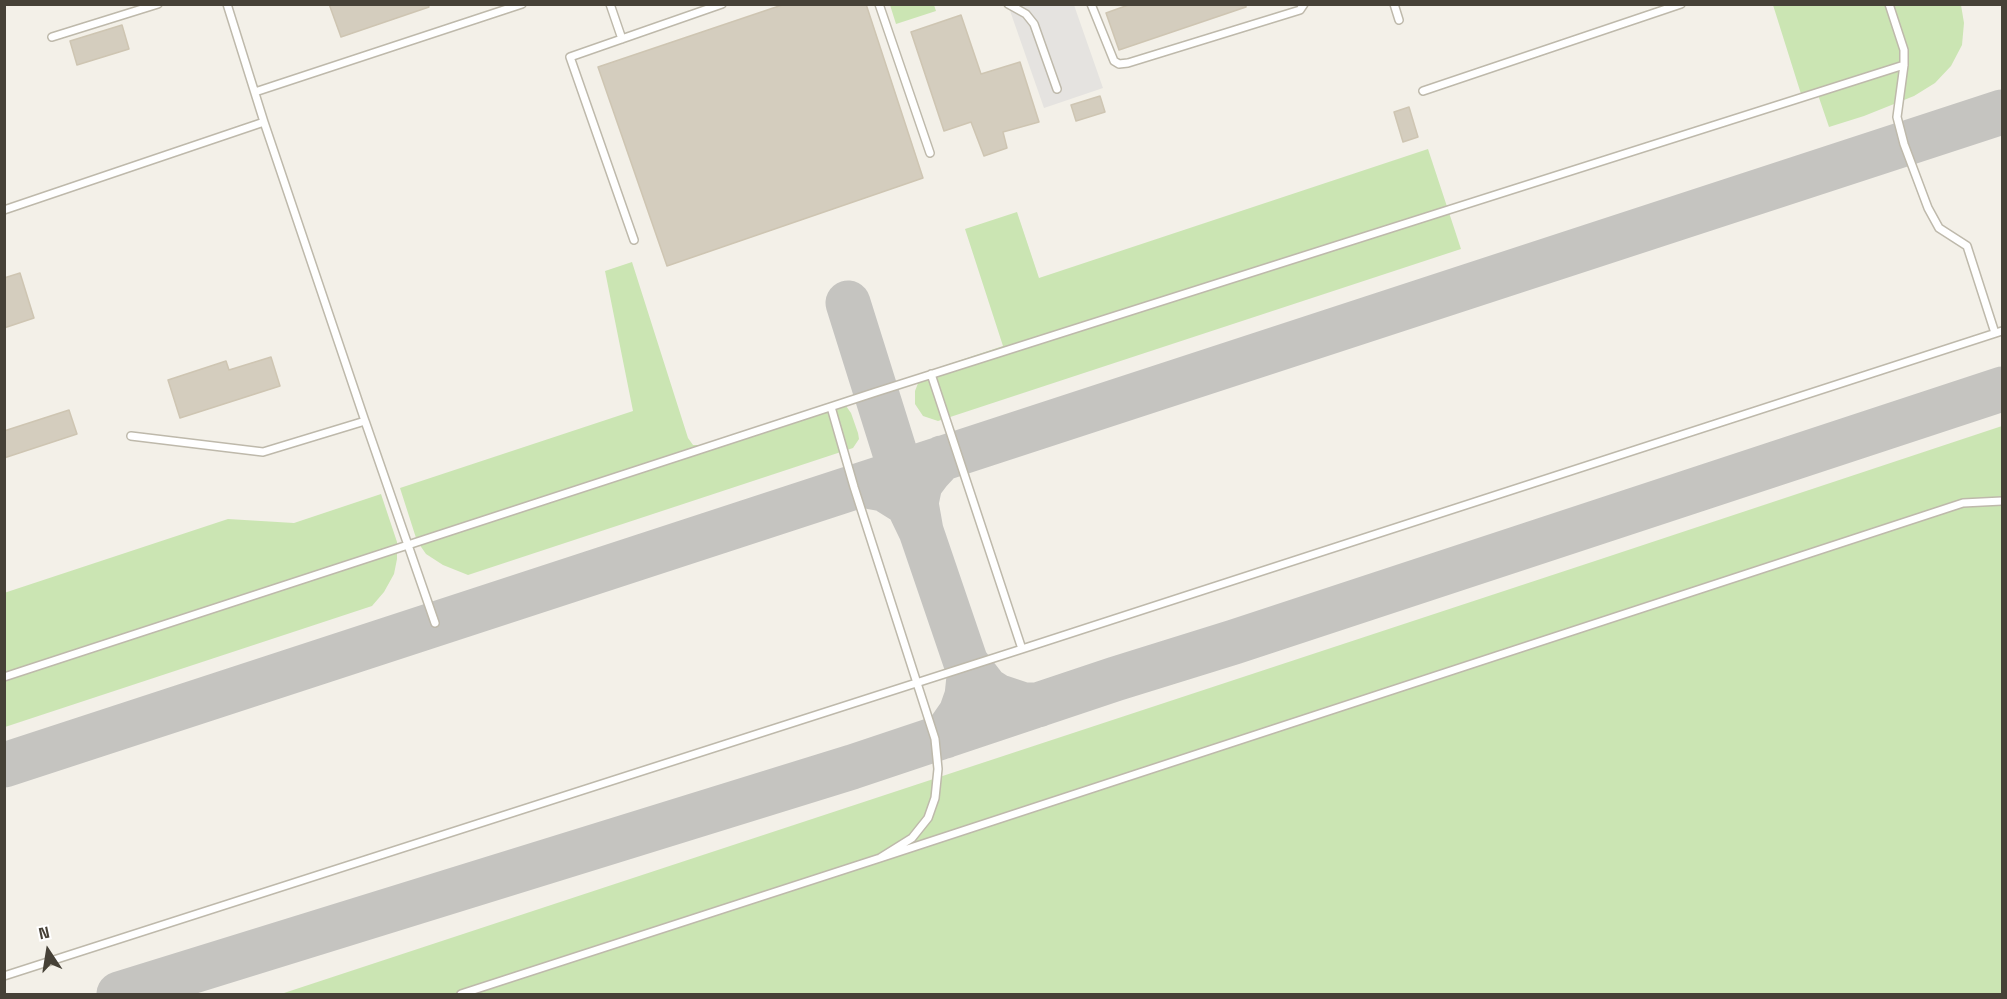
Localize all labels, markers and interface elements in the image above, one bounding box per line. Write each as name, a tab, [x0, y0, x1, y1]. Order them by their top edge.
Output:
north arrow	[18, 921, 78, 981]
text: N	[37, 922, 52, 944]

